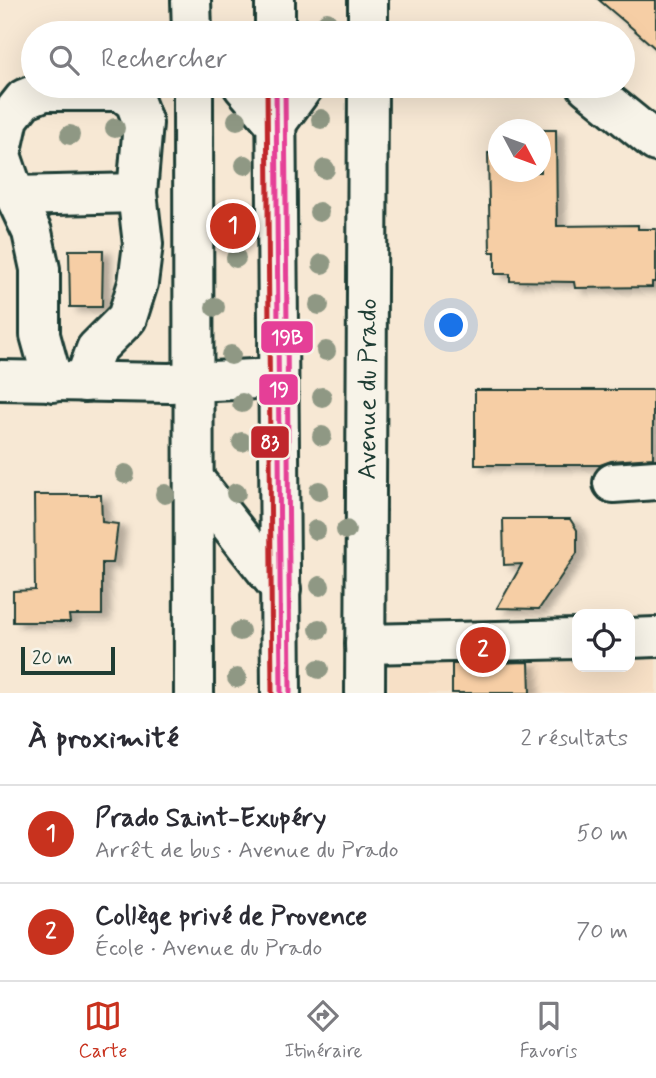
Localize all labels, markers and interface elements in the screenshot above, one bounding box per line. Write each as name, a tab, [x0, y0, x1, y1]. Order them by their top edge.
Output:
search box	[21, 21, 635, 98]
icon: search	[45, 41, 83, 79]
text: Rechercher	[101, 43, 227, 77]
north arrow	[488, 119, 551, 182]
pin: 1	[210, 200, 256, 252]
street label: Avenue du Prado	[351, 298, 386, 480]
your location	[434, 308, 468, 342]
line badge: 19B	[260, 320, 314, 354]
text: 19B	[271, 326, 303, 351]
line badge: 19	[258, 373, 299, 406]
text: 19	[269, 378, 289, 403]
line badge: 83	[250, 425, 290, 459]
text: 83	[261, 431, 279, 456]
map controls	[572, 609, 635, 672]
button: locate	[572, 609, 635, 672]
pin: 2	[460, 624, 506, 676]
scale bar	[21, 644, 116, 676]
text: 20 m	[32, 646, 72, 671]
text: À proximité	[28, 719, 179, 758]
text: 2 résultats	[520, 724, 628, 754]
text: Prado Saint-Exupéry	[95, 802, 326, 836]
text: 1	[46, 819, 56, 849]
text: 50 m	[577, 819, 628, 849]
text: Arrêt de bus · Avenue du Prado	[95, 836, 399, 866]
text: Collège privé de Provence	[95, 900, 367, 934]
text: 2	[45, 917, 57, 947]
text: 70 m	[576, 917, 628, 947]
text: École · Avenue du Prado	[95, 934, 322, 964]
tab: Carte	[79, 997, 127, 1064]
tab: Itinéraire	[284, 997, 362, 1064]
tab: Favoris	[520, 997, 577, 1064]

